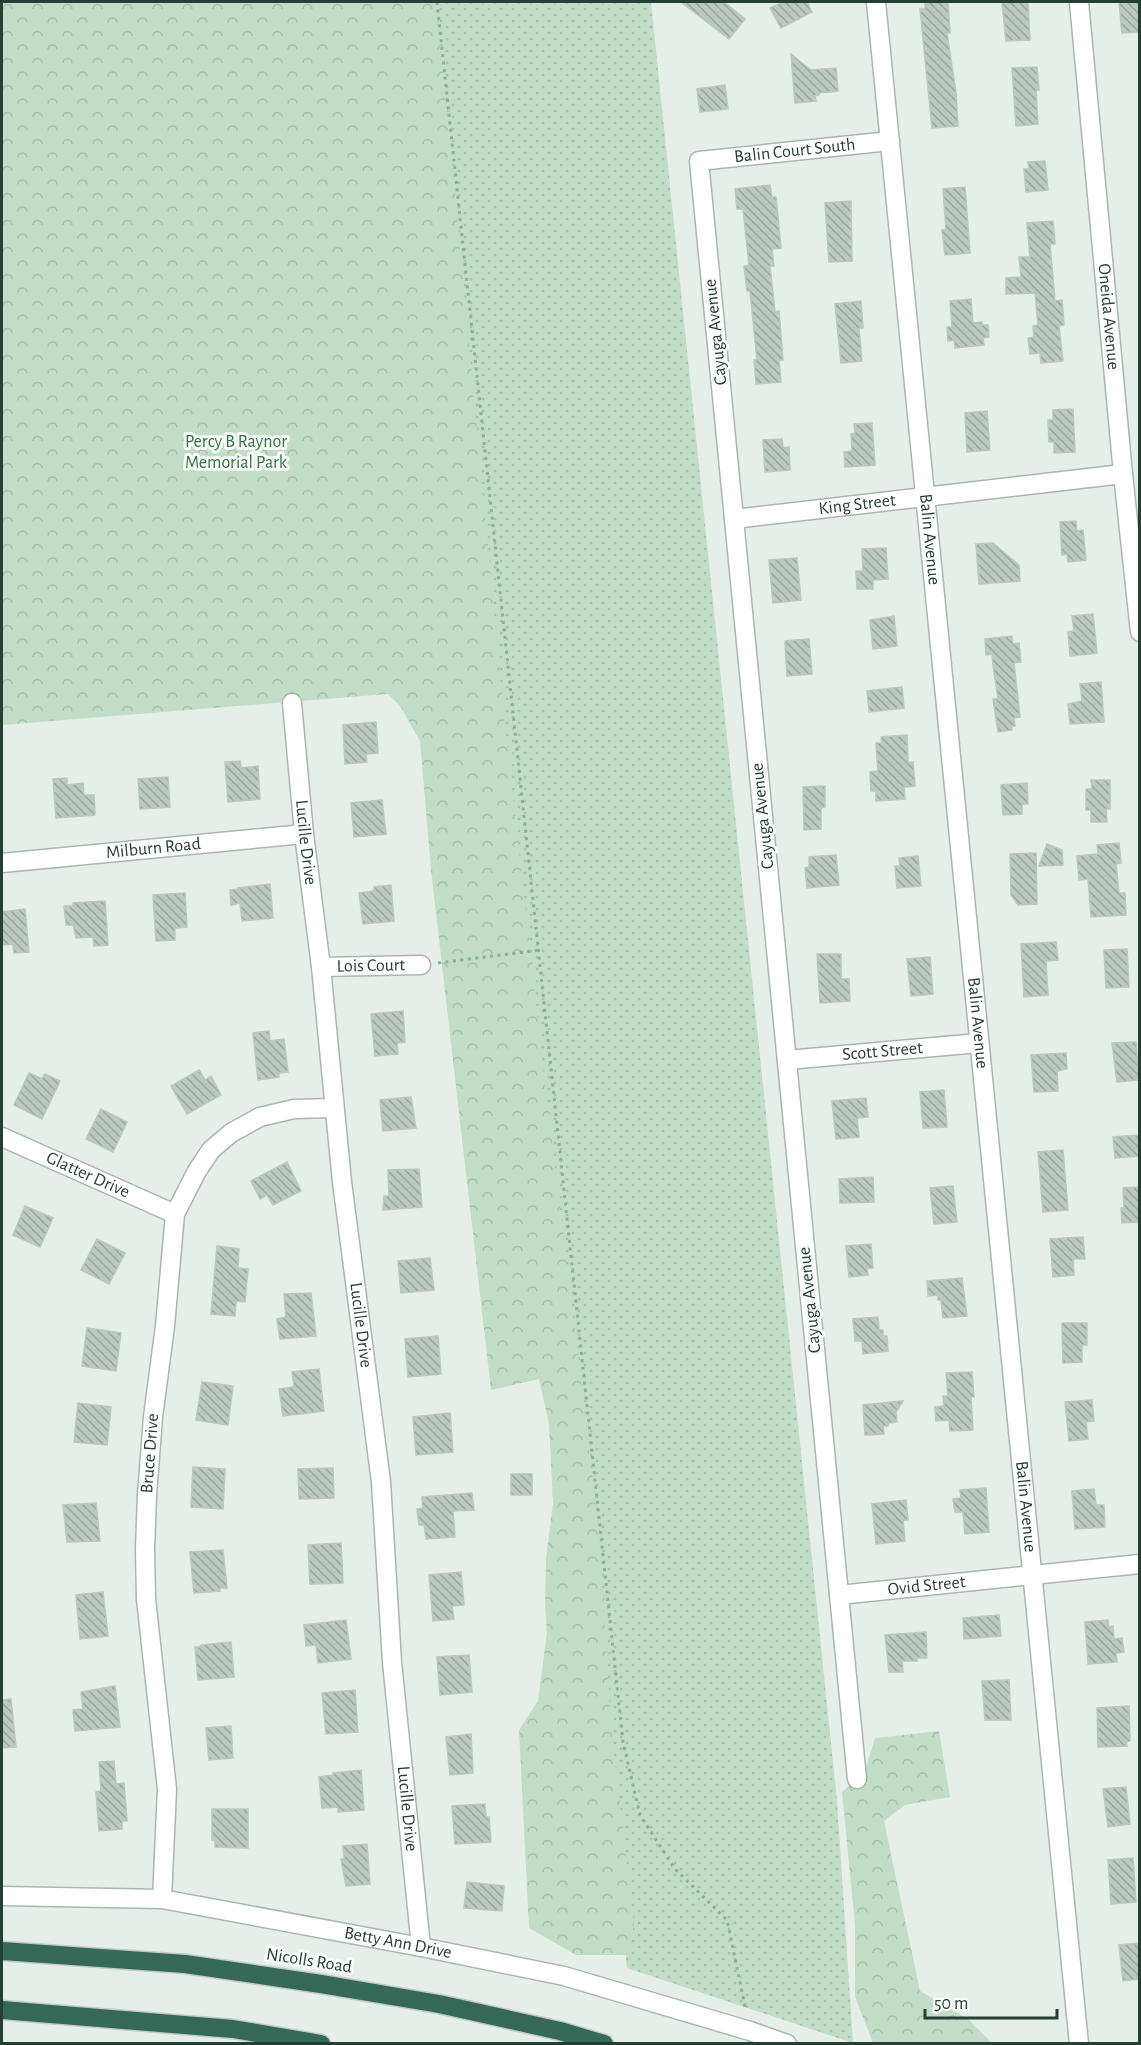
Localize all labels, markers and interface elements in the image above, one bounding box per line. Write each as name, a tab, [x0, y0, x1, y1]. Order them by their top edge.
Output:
street label: Balin Court South	[733, 136, 856, 166]
street label: Oneida Avenue	[1094, 263, 1122, 371]
street label: Cayuga Avenue	[701, 278, 731, 386]
park label: Percy B Raynor Memorial Park	[185, 433, 288, 472]
street label: King Street	[818, 491, 897, 518]
street label: Balin Avenue	[916, 493, 943, 586]
street label: Cayuga Avenue	[748, 762, 778, 870]
street label: Lucille Drive	[292, 799, 319, 886]
street label: Milburn Road	[105, 835, 202, 862]
street label: Lois Court	[337, 956, 406, 976]
street label: Balin Avenue	[964, 976, 991, 1069]
street label: Scott Street	[842, 1039, 924, 1064]
street label: Glatter Drive	[43, 1149, 132, 1202]
street label: Cayuga Avenue	[795, 1246, 825, 1354]
street label: Lucille Drive	[346, 1282, 375, 1369]
street label: Bruce Drive	[138, 1413, 162, 1494]
street label: Balin Avenue	[1012, 1460, 1039, 1553]
street label: Ovid Street	[887, 1573, 967, 1599]
street label: Lucille Drive	[394, 1765, 420, 1852]
street label: Betty Ann Drive	[343, 1924, 453, 1962]
street label: Nicolls Road	[265, 1945, 353, 1977]
scale bar	[925, 1982, 1057, 2020]
text: 50 m	[934, 1995, 968, 2013]

